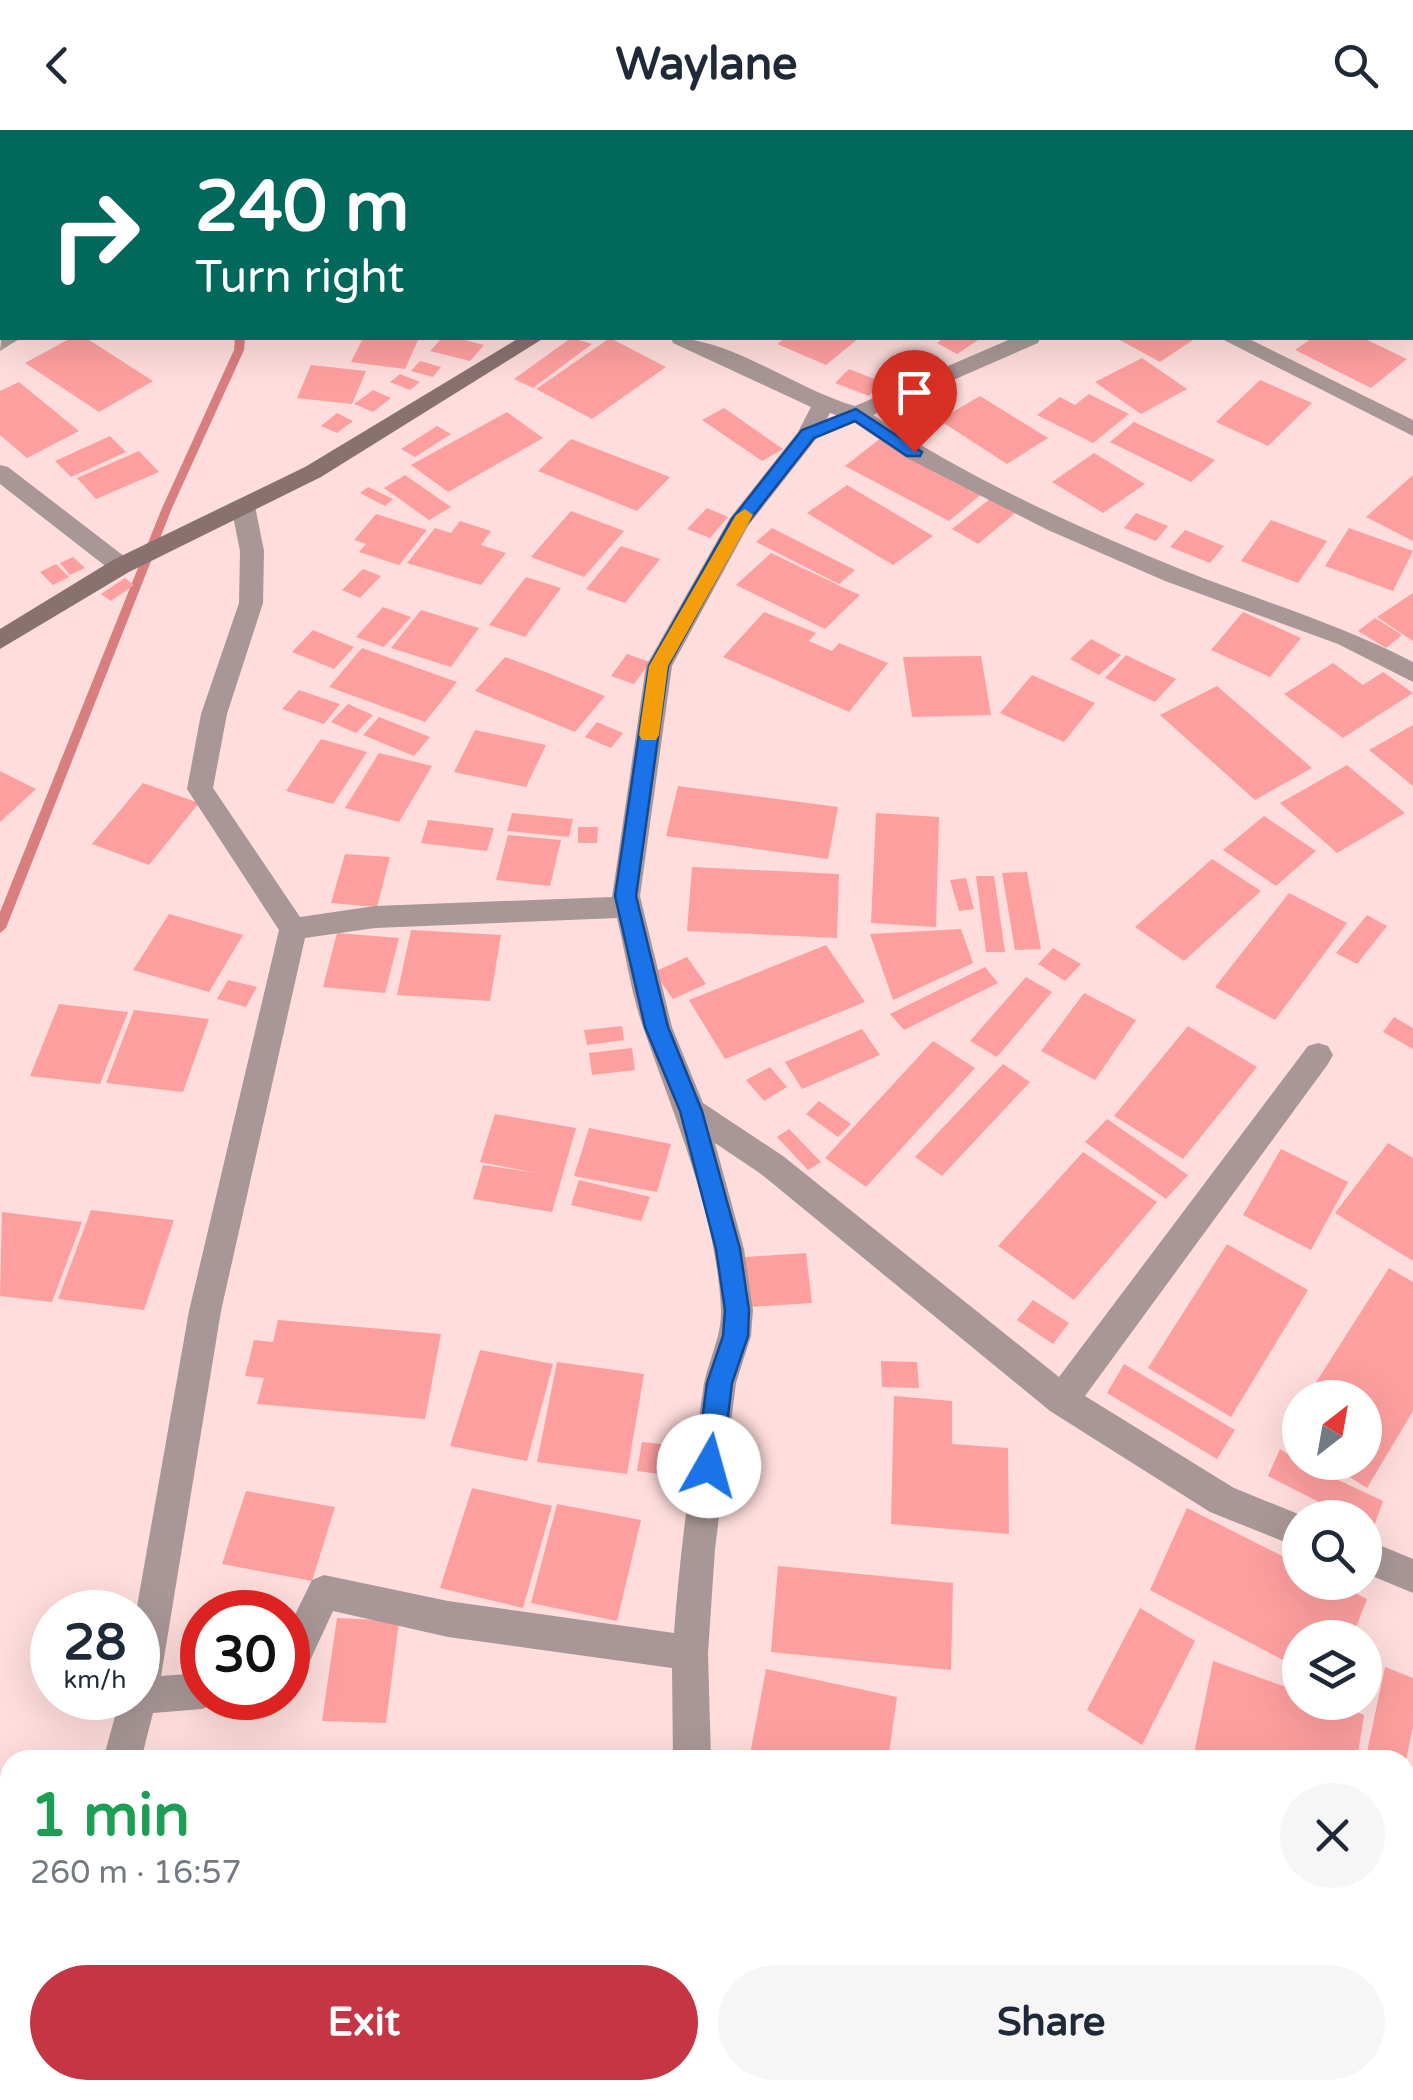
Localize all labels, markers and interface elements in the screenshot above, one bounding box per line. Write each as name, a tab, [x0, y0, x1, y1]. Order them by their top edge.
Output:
icon: back	[30, 38, 85, 93]
text: Waylane	[615, 38, 798, 92]
icon: search	[1328, 38, 1383, 93]
text: 240 m	[195, 166, 409, 250]
icon: right	[30, 170, 160, 300]
text: Turn right	[195, 251, 404, 305]
pin	[872, 350, 957, 453]
icon: arrive	[887, 365, 942, 420]
north arrow	[1282, 1380, 1382, 1480]
map controls	[1282, 1380, 1382, 1720]
position arrow	[657, 1414, 761, 1518]
button: search	[1282, 1500, 1382, 1600]
speed limit sign: 30	[180, 1590, 310, 1720]
text: 28	[64, 1613, 126, 1673]
button: layers	[1282, 1620, 1382, 1720]
text: km/h	[64, 1665, 126, 1695]
text: 1 min	[30, 1780, 190, 1852]
button: close	[1280, 1783, 1385, 1888]
text: 260 m · 16:57	[30, 1854, 242, 1892]
button: Exit	[30, 1965, 698, 2080]
button: Share	[718, 1965, 1385, 2080]

